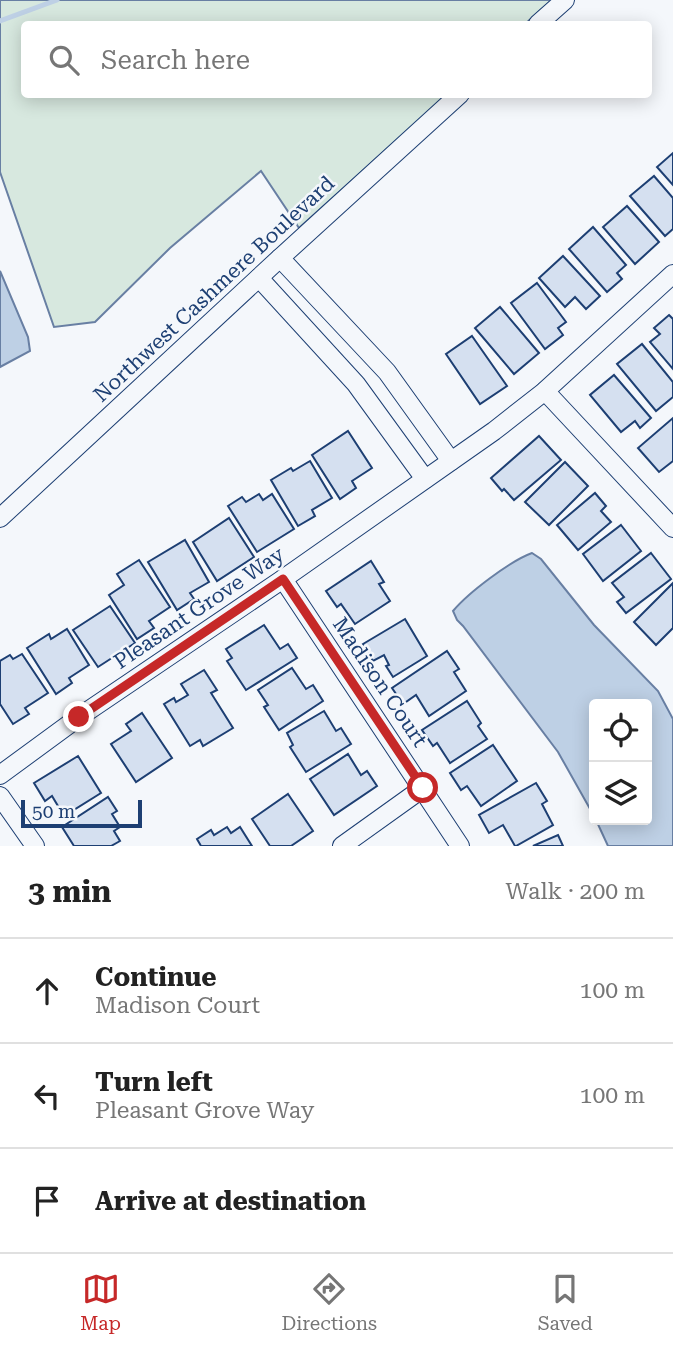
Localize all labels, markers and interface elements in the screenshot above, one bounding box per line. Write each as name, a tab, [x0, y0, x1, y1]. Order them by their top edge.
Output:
search box	[21, 21, 652, 98]
icon: search	[45, 41, 83, 79]
text: Search here	[101, 45, 250, 75]
street label: Northwest Cashmere Boulevard	[89, 171, 340, 407]
street label: Pleasant Grove Way	[109, 542, 289, 674]
street label: Madison Court	[328, 613, 432, 751]
map controls	[589, 699, 652, 825]
button: locate	[589, 699, 652, 762]
route end	[63, 701, 94, 732]
button: layers	[589, 762, 652, 825]
route start	[407, 772, 438, 803]
scale bar	[21, 797, 142, 829]
text: 50 m	[32, 800, 75, 823]
text: 3 min	[28, 874, 111, 909]
text: Walk · 200 m	[506, 878, 645, 905]
text: Continue	[95, 962, 217, 992]
icon: ahead	[28, 972, 66, 1010]
text: 100 m	[580, 977, 645, 1004]
text: Madison Court	[95, 992, 260, 1019]
text: Turn left	[95, 1067, 213, 1097]
icon: left	[28, 1077, 66, 1115]
text: 100 m	[580, 1082, 645, 1109]
text: Pleasant Grove Way	[95, 1097, 314, 1124]
icon: arrive	[28, 1182, 66, 1220]
text: Arrive at destination	[95, 1186, 366, 1216]
tab: Map	[80, 1270, 121, 1335]
tab: Directions	[281, 1270, 377, 1335]
tab: Saved	[538, 1270, 593, 1335]

